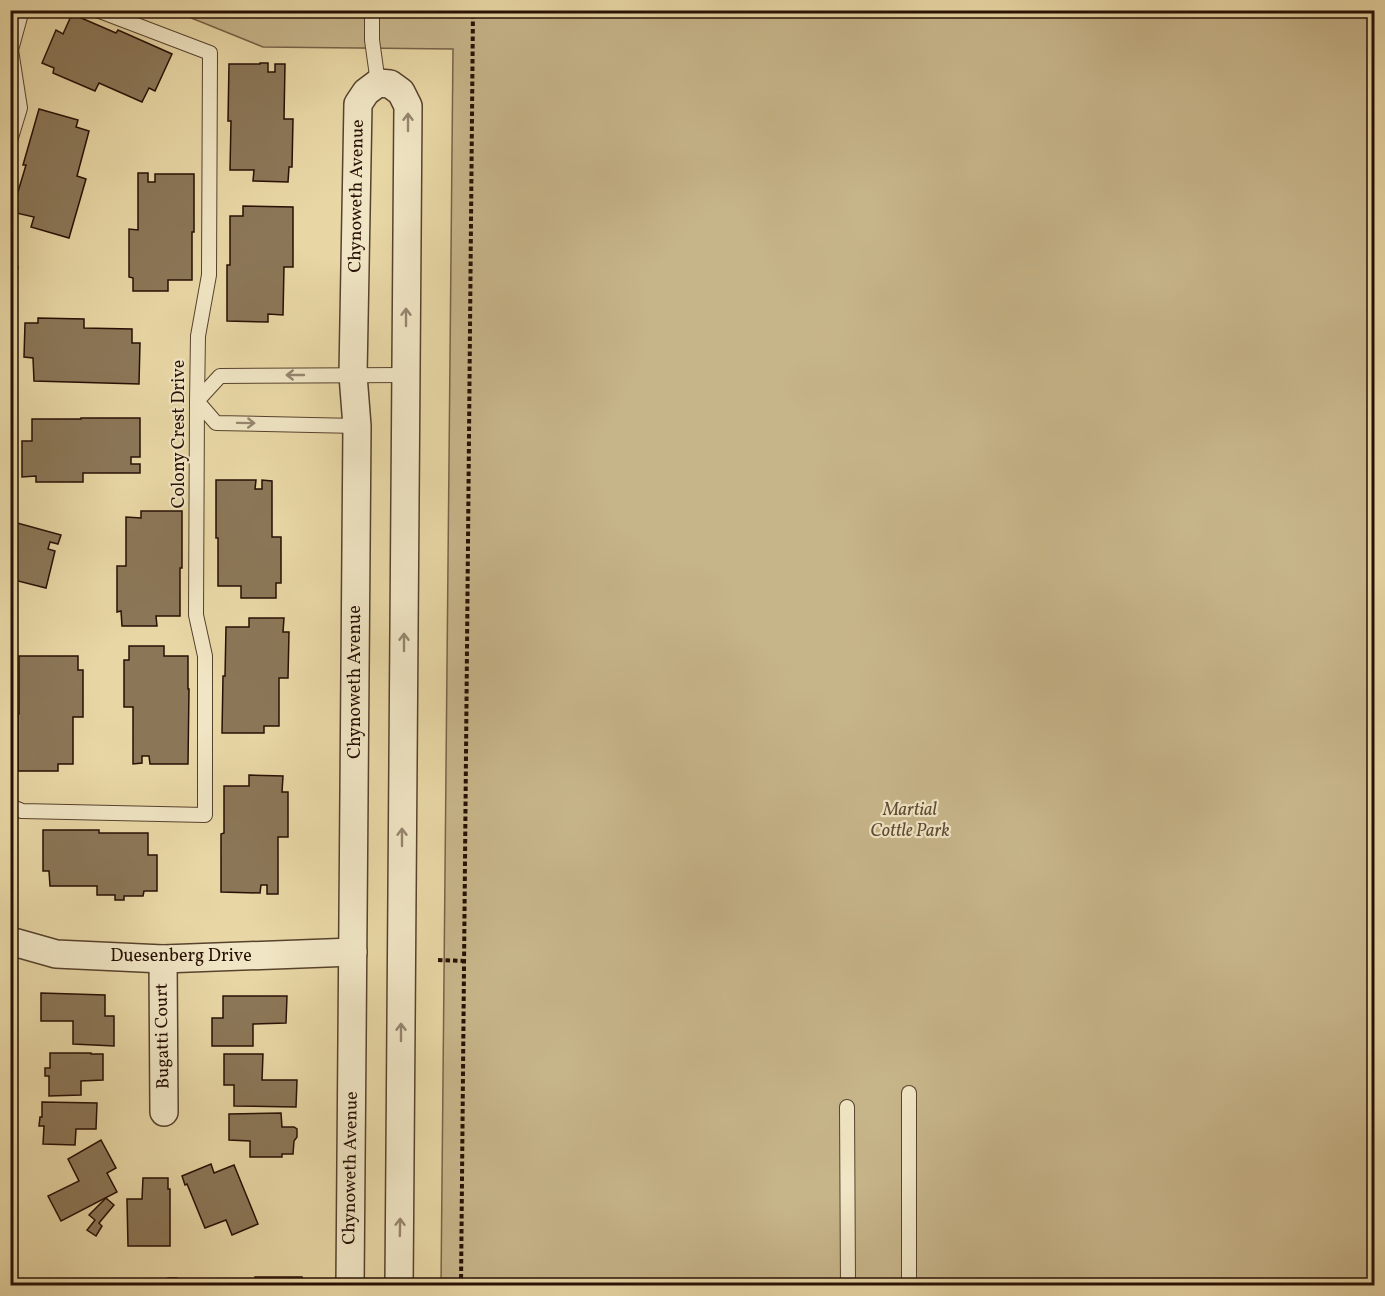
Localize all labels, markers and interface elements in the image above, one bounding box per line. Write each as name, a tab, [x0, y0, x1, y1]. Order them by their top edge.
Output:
one-way arrow	[402, 112, 414, 132]
street label: Chynoweth Avenue	[343, 119, 371, 273]
one-way arrow	[400, 307, 412, 327]
street label: Colony Crest Drive	[167, 360, 192, 508]
one-way arrow	[285, 369, 305, 381]
one-way arrow	[235, 418, 255, 429]
street label: Chynoweth Avenue	[343, 605, 368, 759]
one-way arrow	[398, 633, 410, 653]
park label: Martial Cottle Park	[870, 798, 950, 844]
one-way arrow	[397, 828, 408, 848]
street label: Duesenberg Drive	[110, 944, 252, 969]
street label: Bugatti Court	[150, 983, 176, 1089]
one-way arrow	[395, 1023, 407, 1043]
street label: Chynoweth Avenue	[337, 1091, 365, 1245]
one-way arrow	[394, 1218, 406, 1238]

